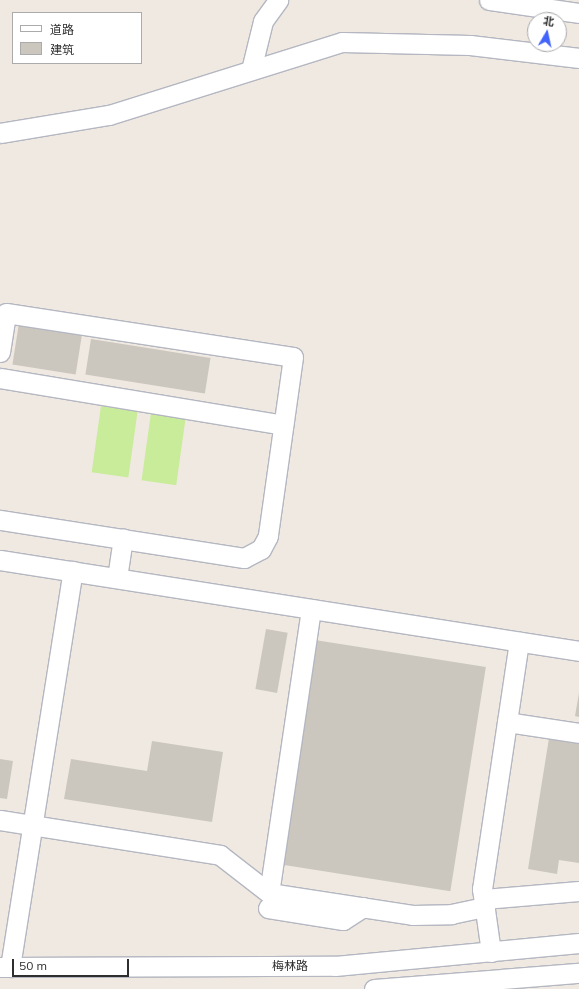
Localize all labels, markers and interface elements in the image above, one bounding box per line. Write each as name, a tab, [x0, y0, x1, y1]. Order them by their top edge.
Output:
legend	[12, 12, 142, 64]
north arrow	[527, 12, 567, 52]
text: 北	[542, 13, 555, 29]
text: 道路	[50, 22, 74, 37]
text: 建筑	[50, 42, 74, 57]
scale bar	[14, 951, 131, 977]
text: 50 m	[19, 958, 47, 973]
street label: 梅林路	[272, 959, 308, 973]

